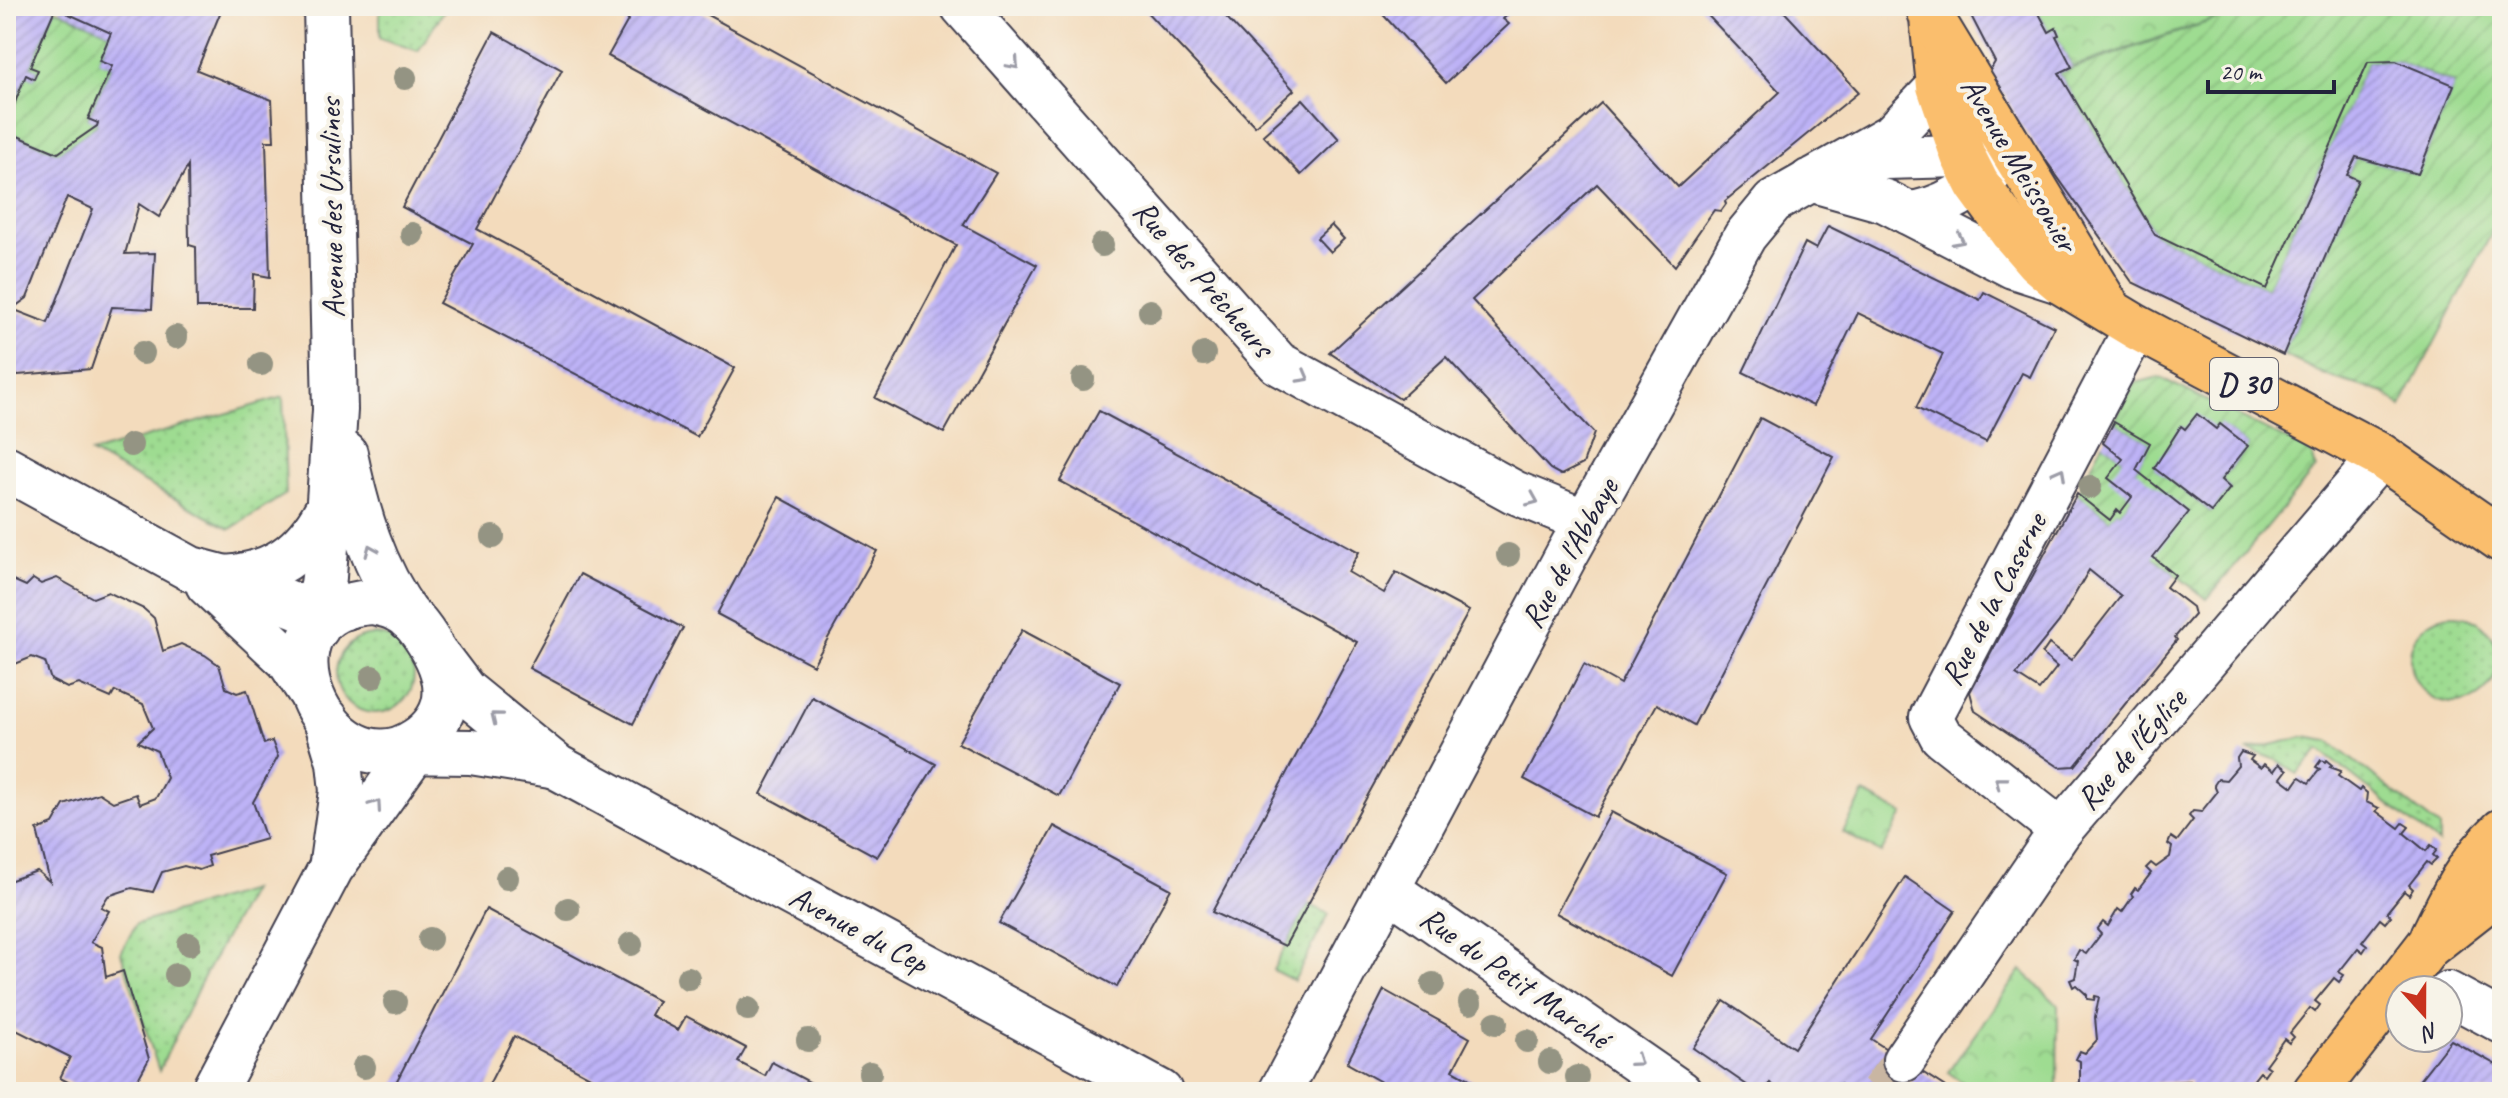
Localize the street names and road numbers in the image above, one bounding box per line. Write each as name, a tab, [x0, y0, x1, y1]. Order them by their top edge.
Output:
street label: Avenue Meissonier	[1951, 70, 2089, 262]
street label: Avenue des Ursulines	[309, 95, 354, 318]
street label: Rue des Prêcheurs	[1124, 191, 1285, 368]
road number: D 30	[2210, 358, 2278, 410]
street label: Rue de l'Abbaye	[1511, 469, 1629, 635]
street label: Rue de la Caserne	[1931, 504, 2057, 693]
street label: Rue de l'Église	[2067, 678, 2197, 819]
street label: Avenue du Cep	[782, 876, 937, 984]
street label: Rue du Petit Marché	[1412, 897, 1621, 1060]

